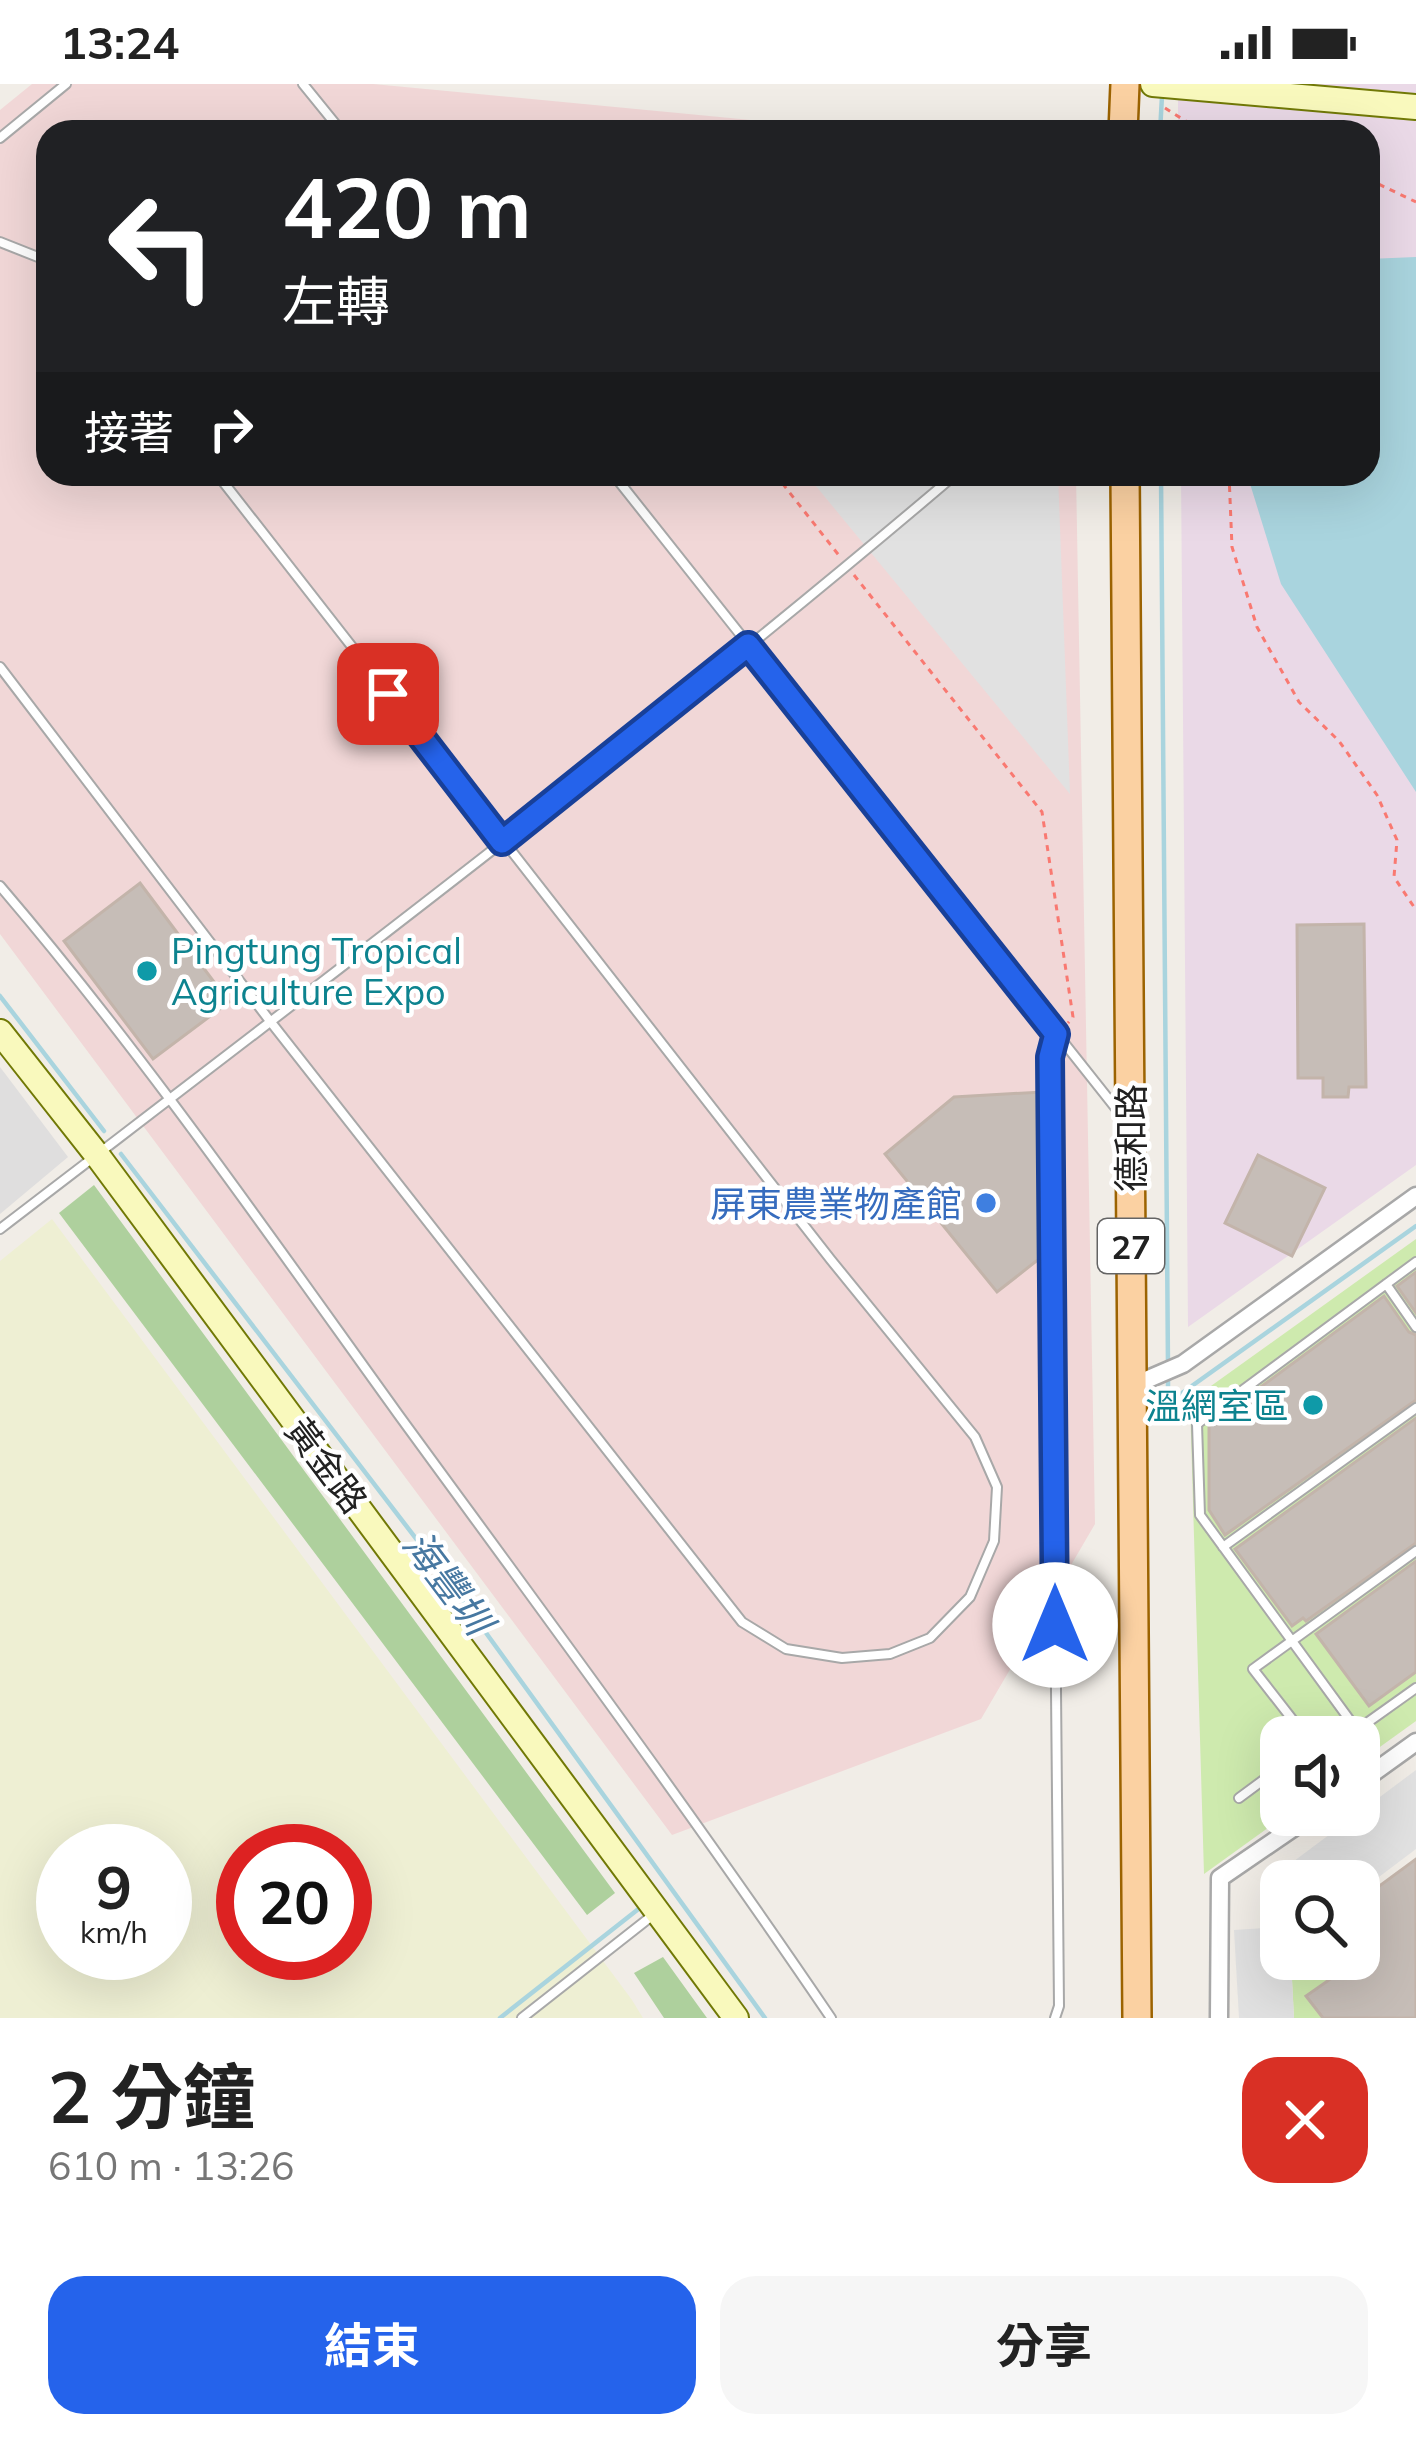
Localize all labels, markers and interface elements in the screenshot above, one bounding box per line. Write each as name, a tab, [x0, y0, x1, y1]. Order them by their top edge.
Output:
text: 13:24	[60, 14, 179, 70]
text: 420 m	[282, 154, 532, 259]
icon: left	[84, 168, 240, 324]
text: 左轉	[282, 267, 390, 335]
icon: right	[198, 396, 264, 462]
text: 接著	[84, 404, 174, 460]
pin	[337, 643, 439, 745]
icon: arrive	[355, 661, 421, 727]
place label: Pingtung Tropical Agriculture Expo	[171, 928, 462, 1014]
marker: Pingtung Tropical Agriculture Expo	[134, 958, 160, 984]
street label: 德和路	[1108, 1084, 1153, 1192]
place label: 屏東農業物產館	[710, 1181, 962, 1226]
marker: 屏東農業物產館	[973, 1190, 999, 1216]
road number: 27	[1098, 1219, 1164, 1273]
place label: 溫網室區	[1145, 1383, 1289, 1428]
marker: 溫網室區	[1300, 1392, 1326, 1418]
street label: 黃金路	[277, 1408, 377, 1522]
water label: 海豐圳	[393, 1521, 506, 1647]
position arrow	[992, 1562, 1118, 1688]
map controls	[1260, 1716, 1380, 1980]
button: sound	[1260, 1716, 1380, 1836]
speed limit sign: 20	[216, 1824, 372, 1980]
text: 9	[96, 1849, 132, 1924]
button: search	[1260, 1860, 1380, 1980]
text: km/h	[80, 1913, 148, 1951]
text: 2 分鐘	[48, 2051, 255, 2141]
button: close	[1242, 2057, 1368, 2183]
text: 610 m · 13:26	[48, 2141, 294, 2190]
button: 結束	[48, 2276, 696, 2414]
button: 分享	[720, 2276, 1368, 2414]

